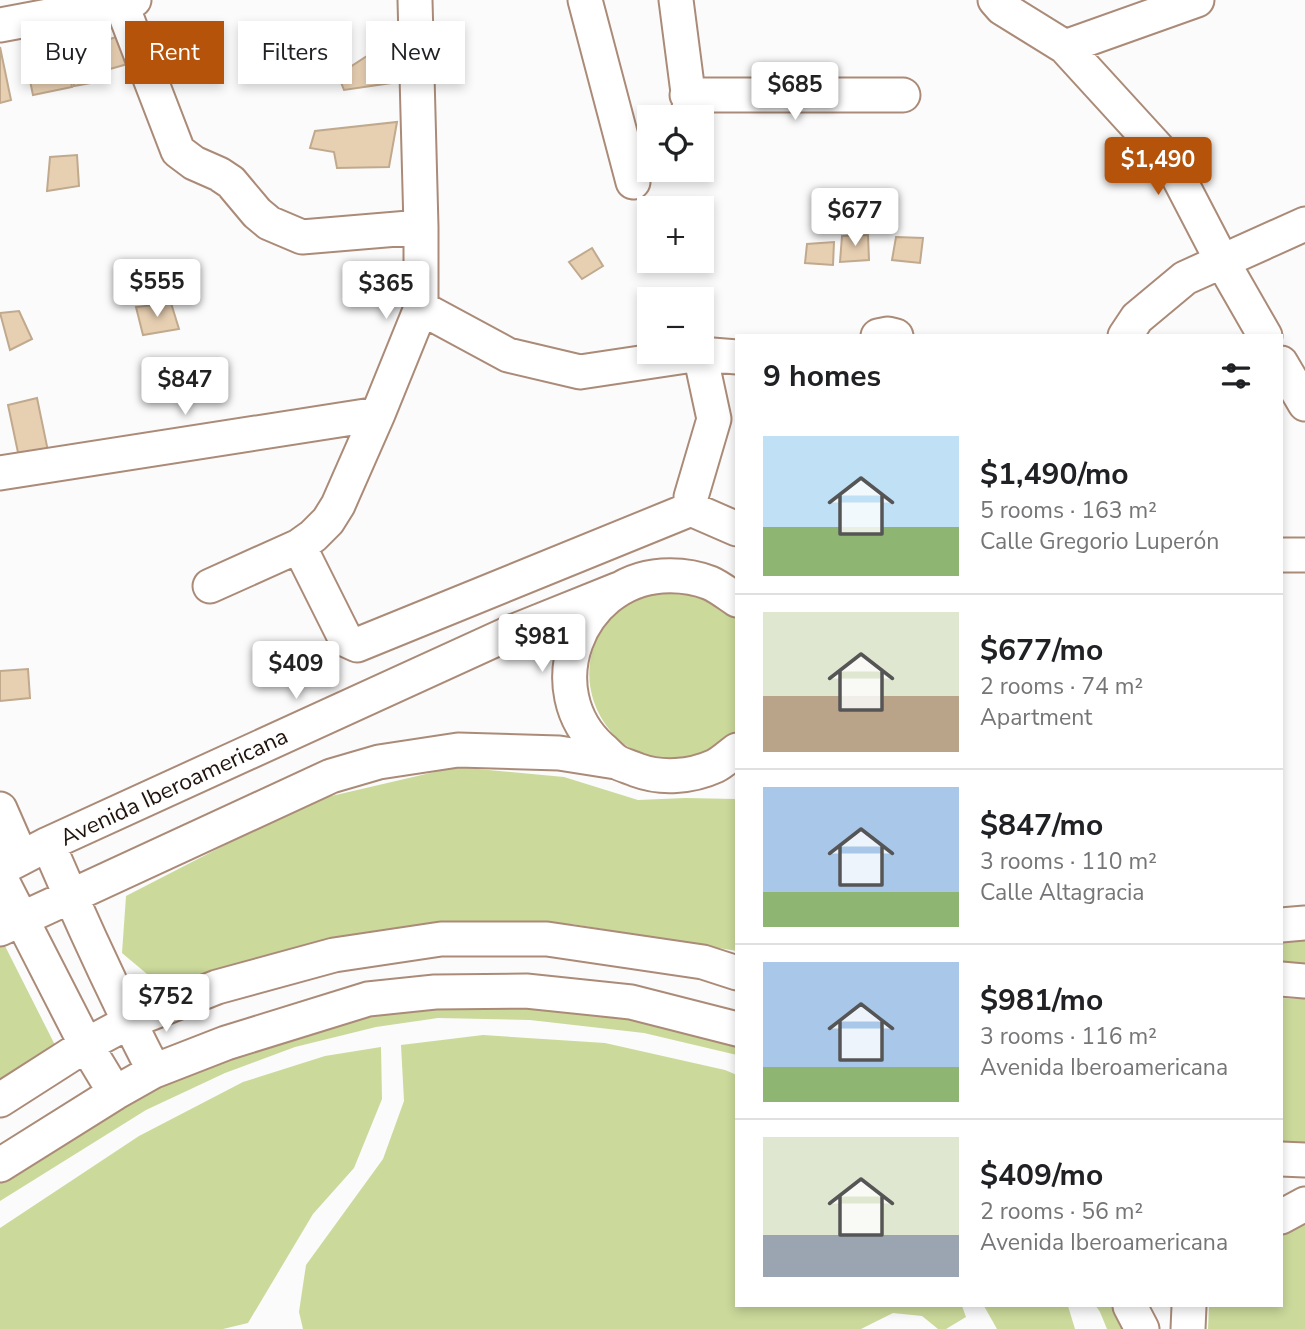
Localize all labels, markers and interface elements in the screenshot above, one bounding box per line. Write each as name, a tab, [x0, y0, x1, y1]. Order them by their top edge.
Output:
chip: Buy	[21, 21, 111, 84]
chip: Rent	[125, 21, 224, 84]
chip: Filters	[238, 21, 352, 84]
chip: New	[366, 21, 465, 84]
pin: $685	[754, 62, 836, 122]
text: $685	[767, 69, 823, 100]
map controls	[637, 105, 714, 364]
button: locate	[637, 105, 714, 182]
pin: $1,490	[1101, 138, 1215, 197]
text: $1,490	[1121, 144, 1195, 175]
pin: $677	[814, 188, 896, 248]
text: $677	[827, 195, 883, 226]
button: +	[637, 196, 714, 273]
pin: $555	[116, 260, 198, 319]
pin: $365	[345, 262, 427, 321]
text: $555	[129, 266, 185, 297]
text: $365	[358, 268, 414, 299]
button: −	[637, 287, 714, 364]
text: 9 homes	[763, 356, 881, 397]
icon: filters	[1217, 357, 1255, 395]
pin: $847	[144, 358, 226, 417]
text: $847	[157, 364, 213, 395]
text: $1,490/mo	[980, 454, 1129, 495]
icon: home	[819, 464, 903, 548]
text: 5 rooms · 163 m²	[980, 495, 1157, 526]
text: Calle Gregorio Luperón	[980, 526, 1219, 557]
pin: $981	[501, 614, 583, 674]
text: $981	[514, 621, 570, 652]
text: $677/mo	[980, 630, 1103, 671]
icon: home	[819, 640, 903, 724]
pin: $409	[255, 642, 337, 701]
text: $409	[268, 648, 324, 679]
text: 2 rooms · 74 m²	[980, 671, 1143, 702]
text: Apartment	[980, 702, 1092, 733]
street label: Avenida Iberoamericana	[55, 721, 293, 853]
text: $847/mo	[980, 805, 1103, 846]
icon: home	[819, 815, 903, 899]
text: 3 rooms · 110 m²	[980, 846, 1157, 877]
text: Calle Altagracia	[980, 877, 1145, 908]
pin: $752	[125, 974, 207, 1034]
text: $981/mo	[980, 980, 1103, 1021]
text: $752	[138, 981, 194, 1012]
icon: home	[819, 990, 903, 1074]
text: 3 rooms · 116 m²	[980, 1021, 1157, 1052]
text: Avenida Iberoamericana	[980, 1052, 1228, 1083]
text: $409/mo	[980, 1155, 1103, 1196]
icon: home	[819, 1165, 903, 1249]
text: 2 rooms · 56 m²	[980, 1196, 1143, 1227]
text: Avenida Iberoamericana	[980, 1227, 1228, 1258]

